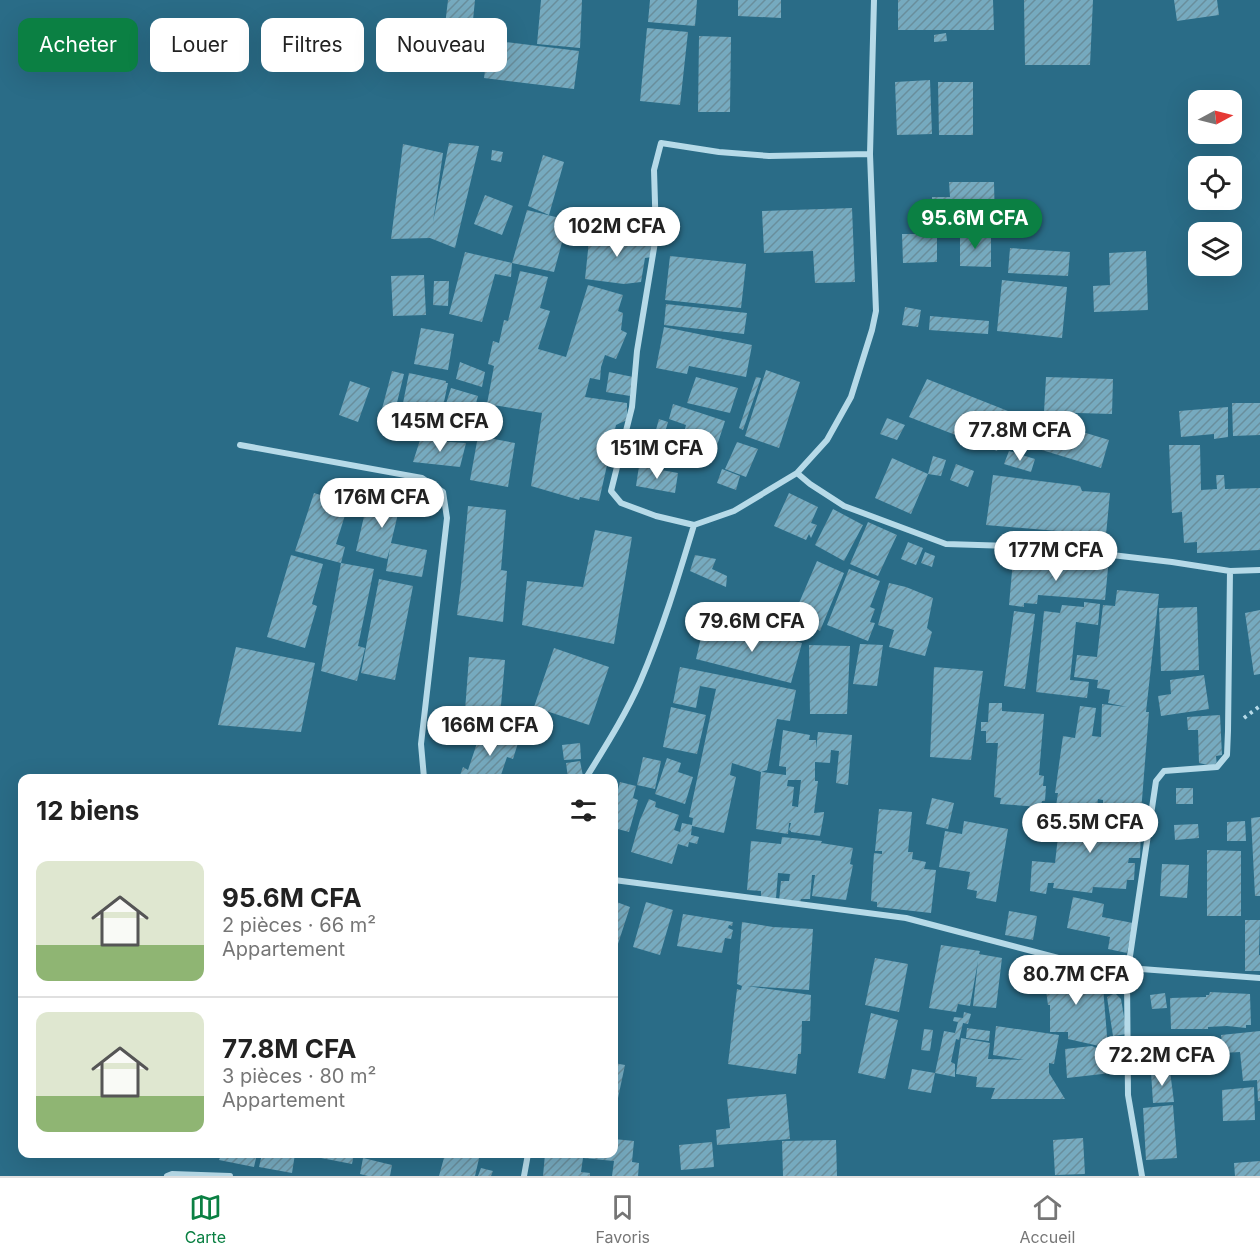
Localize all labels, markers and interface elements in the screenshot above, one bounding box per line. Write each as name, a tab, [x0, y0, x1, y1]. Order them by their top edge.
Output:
chip: Acheter	[18, 18, 138, 72]
chip: Louer	[150, 18, 249, 72]
chip: Filtres	[261, 18, 364, 72]
chip: Nouveau	[376, 18, 507, 72]
north arrow	[1188, 90, 1242, 144]
map controls	[1188, 90, 1242, 276]
button: locate	[1188, 156, 1242, 210]
pin: 95.6M CFA	[906, 199, 1044, 250]
text: 95.6M CFA	[921, 206, 1029, 230]
pin: 102M CFA	[555, 207, 679, 258]
text: 102M CFA	[568, 214, 666, 238]
button: layers	[1188, 222, 1242, 276]
pin: 145M CFA	[378, 402, 502, 453]
text: 145M CFA	[391, 409, 489, 433]
pin: 77.8M CFA	[951, 411, 1089, 462]
text: 77.8M CFA	[968, 418, 1072, 442]
pin: 151M CFA	[595, 429, 719, 480]
text: 151M CFA	[610, 436, 704, 460]
pin: 176M CFA	[320, 478, 444, 529]
text: 176M CFA	[334, 485, 430, 509]
pin: 177M CFA	[994, 531, 1118, 582]
text: 177M CFA	[1008, 538, 1104, 562]
pin: 79.6M CFA	[683, 602, 821, 653]
text: 79.6M CFA	[699, 609, 805, 633]
pin: 166M CFA	[428, 706, 552, 757]
text: 166M CFA	[441, 713, 539, 737]
icon: filters	[567, 794, 600, 827]
text: 12 biens	[36, 795, 139, 826]
pin: 65.5M CFA	[1021, 803, 1159, 854]
text: 65.5M CFA	[1036, 810, 1144, 834]
text: 95.6M CFA	[222, 882, 362, 913]
icon: home	[84, 885, 156, 957]
text: 2 pièces · 66 m²	[222, 913, 376, 937]
text: Appartement	[222, 937, 345, 961]
pin: 80.7M CFA	[1007, 955, 1145, 1006]
text: 80.7M CFA	[1023, 962, 1129, 986]
text: 77.8M CFA	[222, 1033, 356, 1064]
icon: home	[84, 1036, 156, 1108]
pin: 72.2M CFA	[1093, 1036, 1231, 1087]
text: 72.2M CFA	[1109, 1043, 1215, 1067]
text: 3 pièces · 80 m²	[222, 1064, 376, 1088]
text: Appartement	[222, 1088, 345, 1112]
tab: Carte	[185, 1191, 226, 1247]
tab: Favoris	[595, 1191, 650, 1247]
tab: Accueil	[1019, 1191, 1075, 1247]

